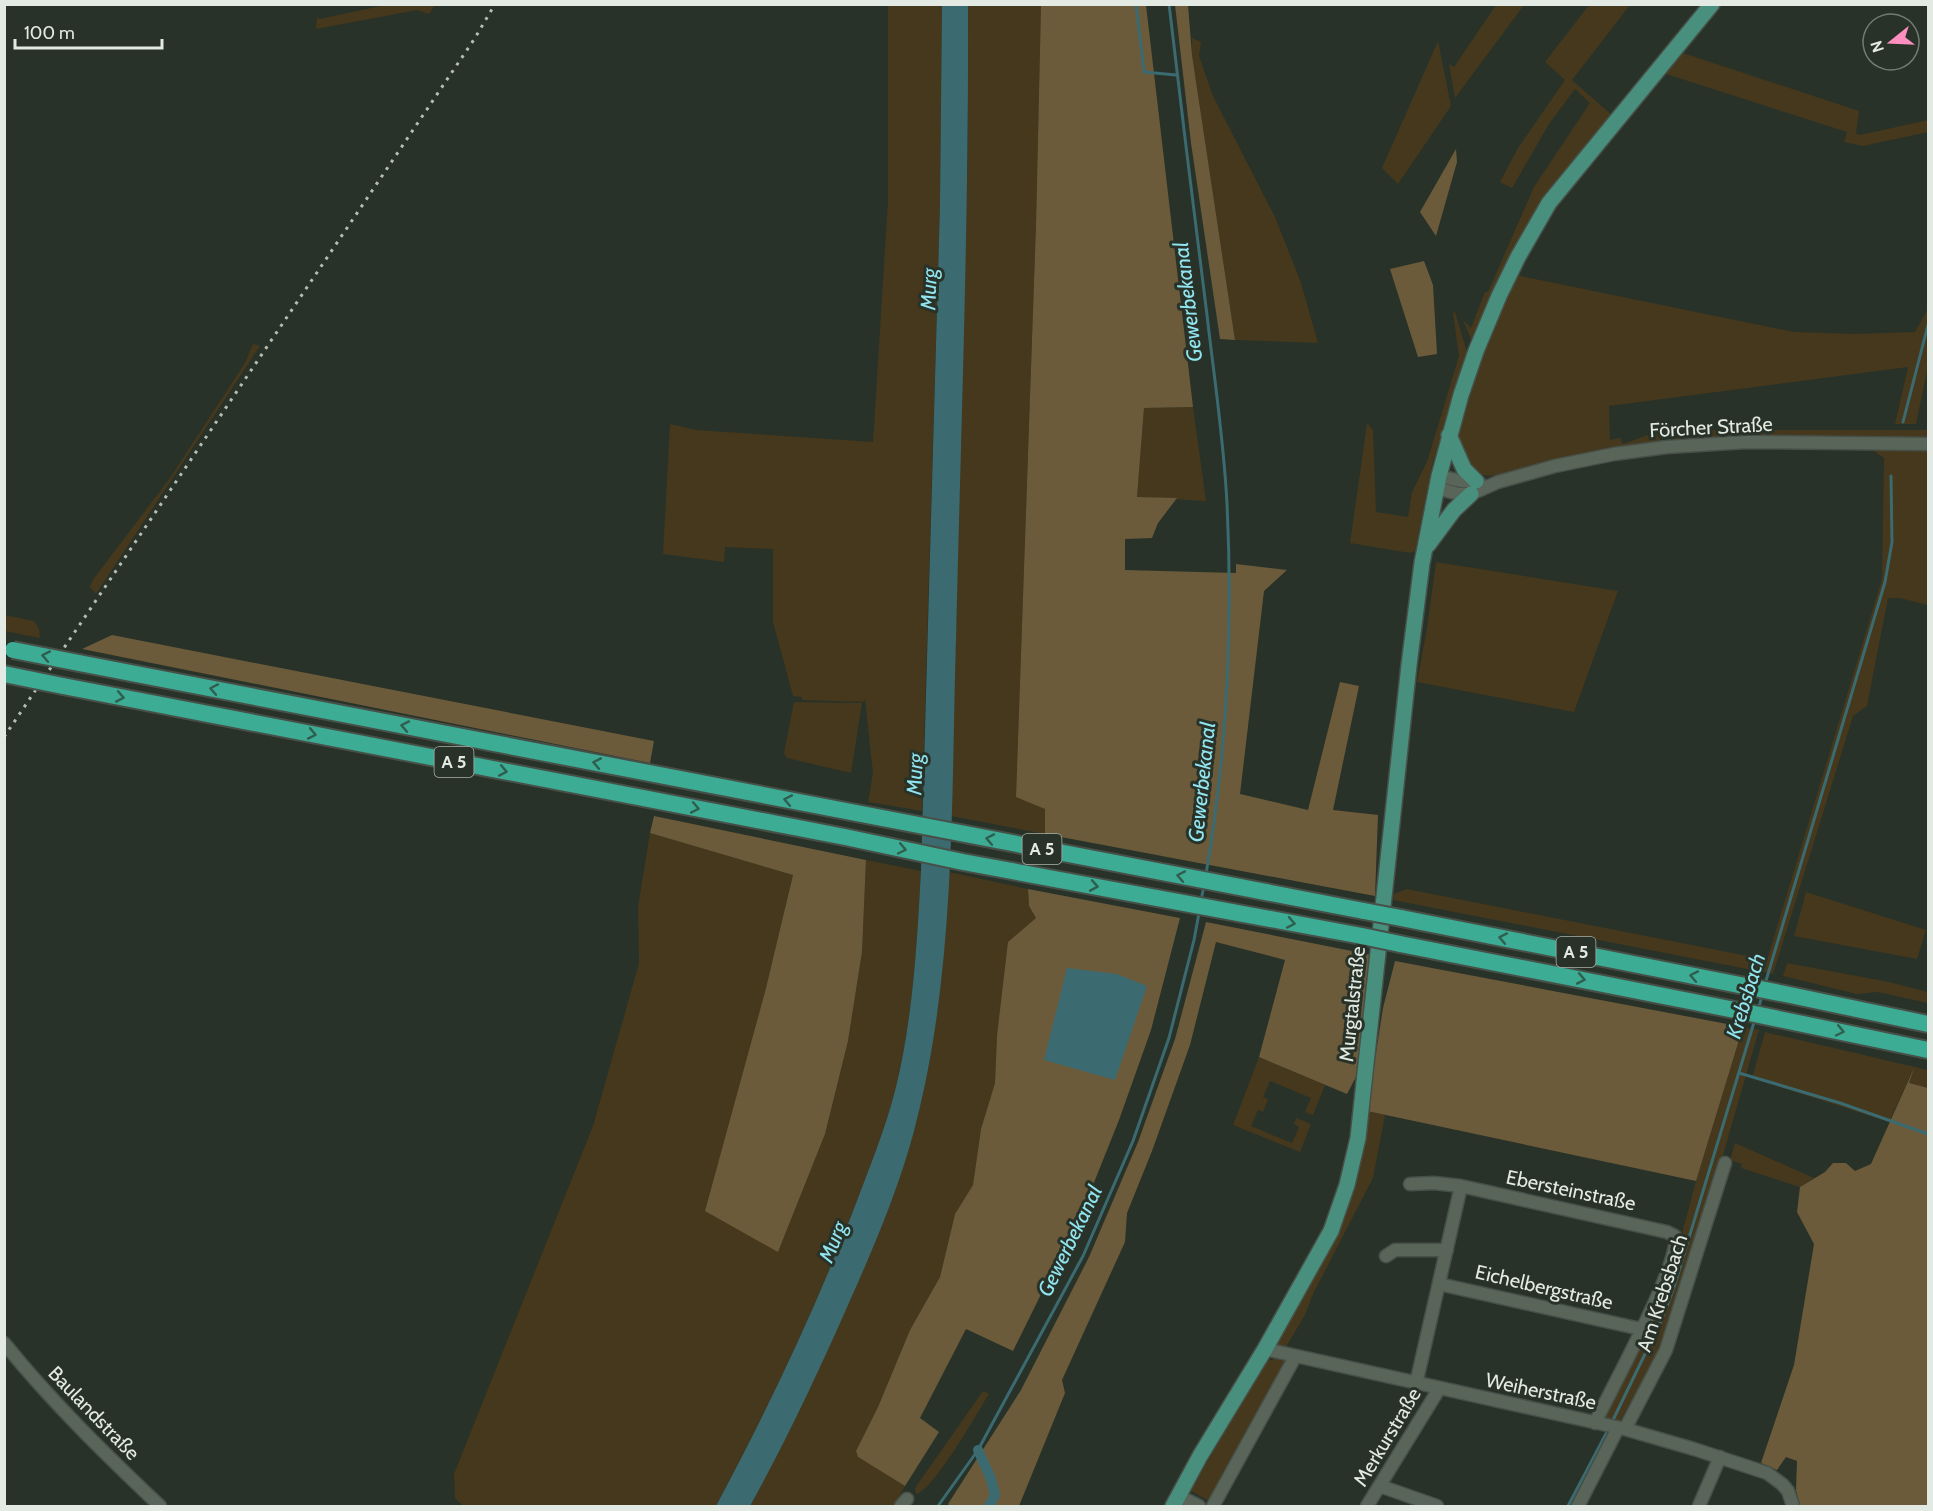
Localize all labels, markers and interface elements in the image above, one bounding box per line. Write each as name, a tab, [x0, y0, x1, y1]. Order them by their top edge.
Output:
scale bar	[15, 12, 162, 50]
north arrow	[1861, 12, 1921, 72]
text: 100 m	[24, 22, 75, 44]
text: N	[1866, 38, 1888, 55]
water label: Gewerbekanal	[1168, 241, 1207, 363]
water label: Murg	[915, 266, 942, 311]
street label: Förcher Straße	[1649, 412, 1773, 442]
one-way arrow	[42, 650, 52, 663]
one-way arrow	[209, 683, 219, 696]
one-way arrow	[115, 690, 125, 703]
one-way arrow	[401, 720, 411, 733]
water label: Gewerbekanal	[1183, 721, 1220, 843]
one-way arrow	[307, 727, 317, 740]
road number: A 5	[434, 747, 474, 777]
water label: Murg	[901, 751, 928, 796]
one-way arrow	[592, 757, 602, 770]
one-way arrow	[498, 764, 508, 777]
one-way arrow	[784, 794, 794, 807]
one-way arrow	[690, 801, 700, 814]
one-way arrow	[985, 833, 995, 846]
road number: A 5	[1022, 834, 1062, 864]
one-way arrow	[897, 842, 907, 855]
one-way arrow	[1177, 870, 1187, 883]
one-way arrow	[1088, 879, 1098, 892]
one-way arrow	[1285, 916, 1295, 929]
one-way arrow	[1498, 932, 1508, 945]
road number: A 5	[1556, 937, 1596, 967]
street label: Murgtalstraße	[1334, 945, 1370, 1063]
water label: Krebsbach	[1721, 950, 1770, 1042]
one-way arrow	[1689, 970, 1699, 983]
one-way arrow	[1575, 972, 1585, 985]
one-way arrow	[1834, 1024, 1844, 1037]
street label: Ebersteinstraße	[1504, 1165, 1638, 1215]
water label: Gewerbekanal	[1032, 1181, 1107, 1300]
water label: Murg	[813, 1216, 852, 1267]
street label: Am Krebsbach	[1632, 1231, 1692, 1355]
street label: Eichelbergstraße	[1473, 1259, 1615, 1315]
street label: Baulandstraße	[43, 1361, 145, 1465]
street label: Weiherstraße	[1483, 1368, 1599, 1414]
street label: Merkurstraße	[1348, 1383, 1426, 1491]

